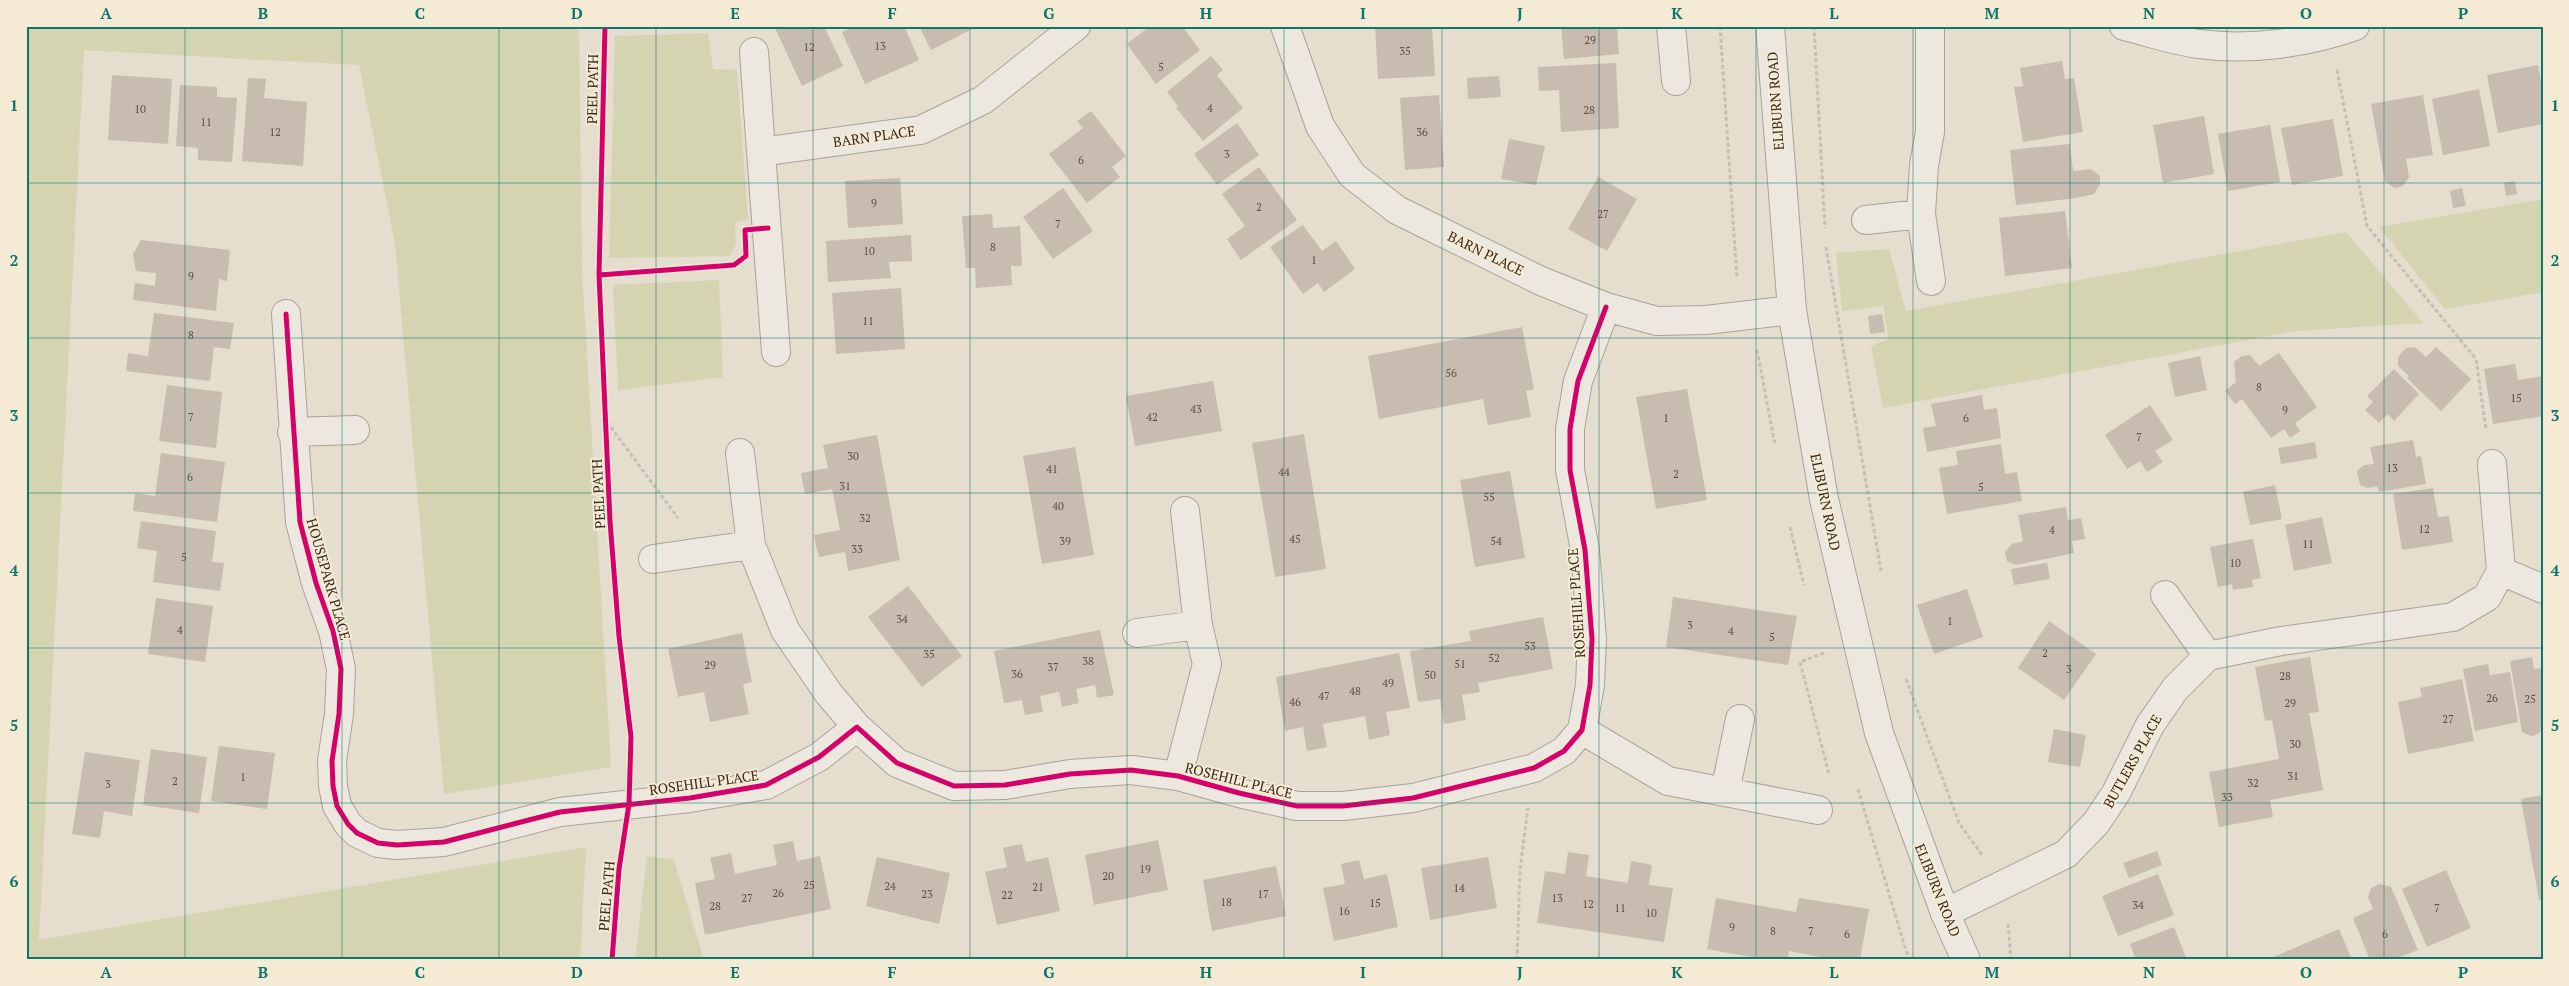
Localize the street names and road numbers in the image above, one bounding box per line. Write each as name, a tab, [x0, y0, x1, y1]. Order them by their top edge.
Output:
street label: ELIBURN ROAD	[1762, 51, 1788, 151]
street label: PEEL PATH	[582, 54, 602, 124]
street label: BARN PLACE	[832, 121, 916, 151]
street label: BARN PLACE	[1445, 226, 1527, 280]
street label: ELIBURN ROAD	[1806, 452, 1846, 552]
street label: PEEL PATH	[587, 458, 609, 530]
street label: HOUSEPARK PLACE	[303, 516, 355, 642]
street label: ROSEHILL PLACE	[1563, 547, 1589, 659]
street label: BUTLERS PLACE	[2098, 711, 2166, 811]
street label: ROSEHILL PLACE	[1183, 757, 1295, 803]
street label: ROSEHILL PLACE	[648, 765, 760, 799]
street label: ELIBURN ROAD	[1911, 841, 1965, 939]
street label: PEEL PATH	[593, 860, 619, 932]

